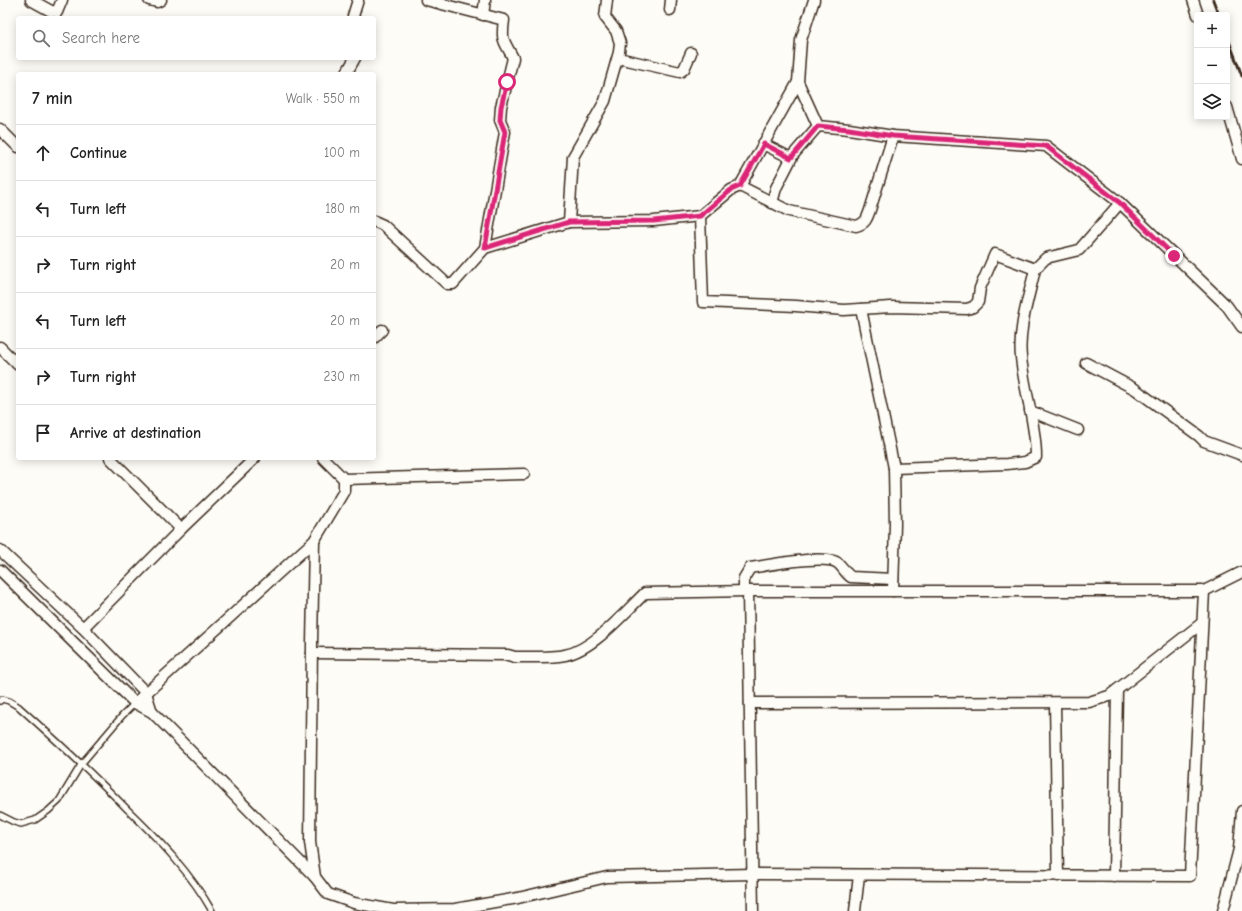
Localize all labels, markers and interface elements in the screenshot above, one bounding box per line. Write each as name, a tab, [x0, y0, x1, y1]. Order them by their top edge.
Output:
map controls	[1194, 12, 1230, 120]
button: +	[1194, 12, 1230, 48]
search box	[16, 16, 376, 60]
icon: search	[30, 27, 52, 49]
text: Search here	[62, 29, 140, 47]
button: −	[1194, 48, 1230, 84]
route start	[498, 73, 516, 91]
button: layers	[1194, 84, 1230, 120]
text: 7 min	[32, 89, 73, 108]
text: Walk · 550 m	[286, 91, 360, 106]
icon: ahead	[32, 142, 54, 164]
text: Continue	[70, 144, 127, 162]
text: 100 m	[324, 145, 360, 160]
icon: left	[32, 198, 54, 220]
text: Turn left	[70, 200, 126, 218]
text: 180 m	[325, 201, 360, 216]
route end	[1165, 247, 1183, 265]
icon: right	[32, 254, 54, 276]
text: Turn right	[70, 256, 136, 274]
text: 20 m	[330, 257, 360, 272]
icon: left	[32, 310, 54, 332]
text: Turn left	[70, 312, 126, 330]
text: 20 m	[330, 313, 360, 328]
icon: right	[32, 366, 54, 388]
text: Turn right	[70, 368, 136, 386]
text: 230 m	[324, 369, 360, 384]
icon: arrive	[32, 422, 54, 444]
text: Arrive at destination	[70, 424, 201, 442]

